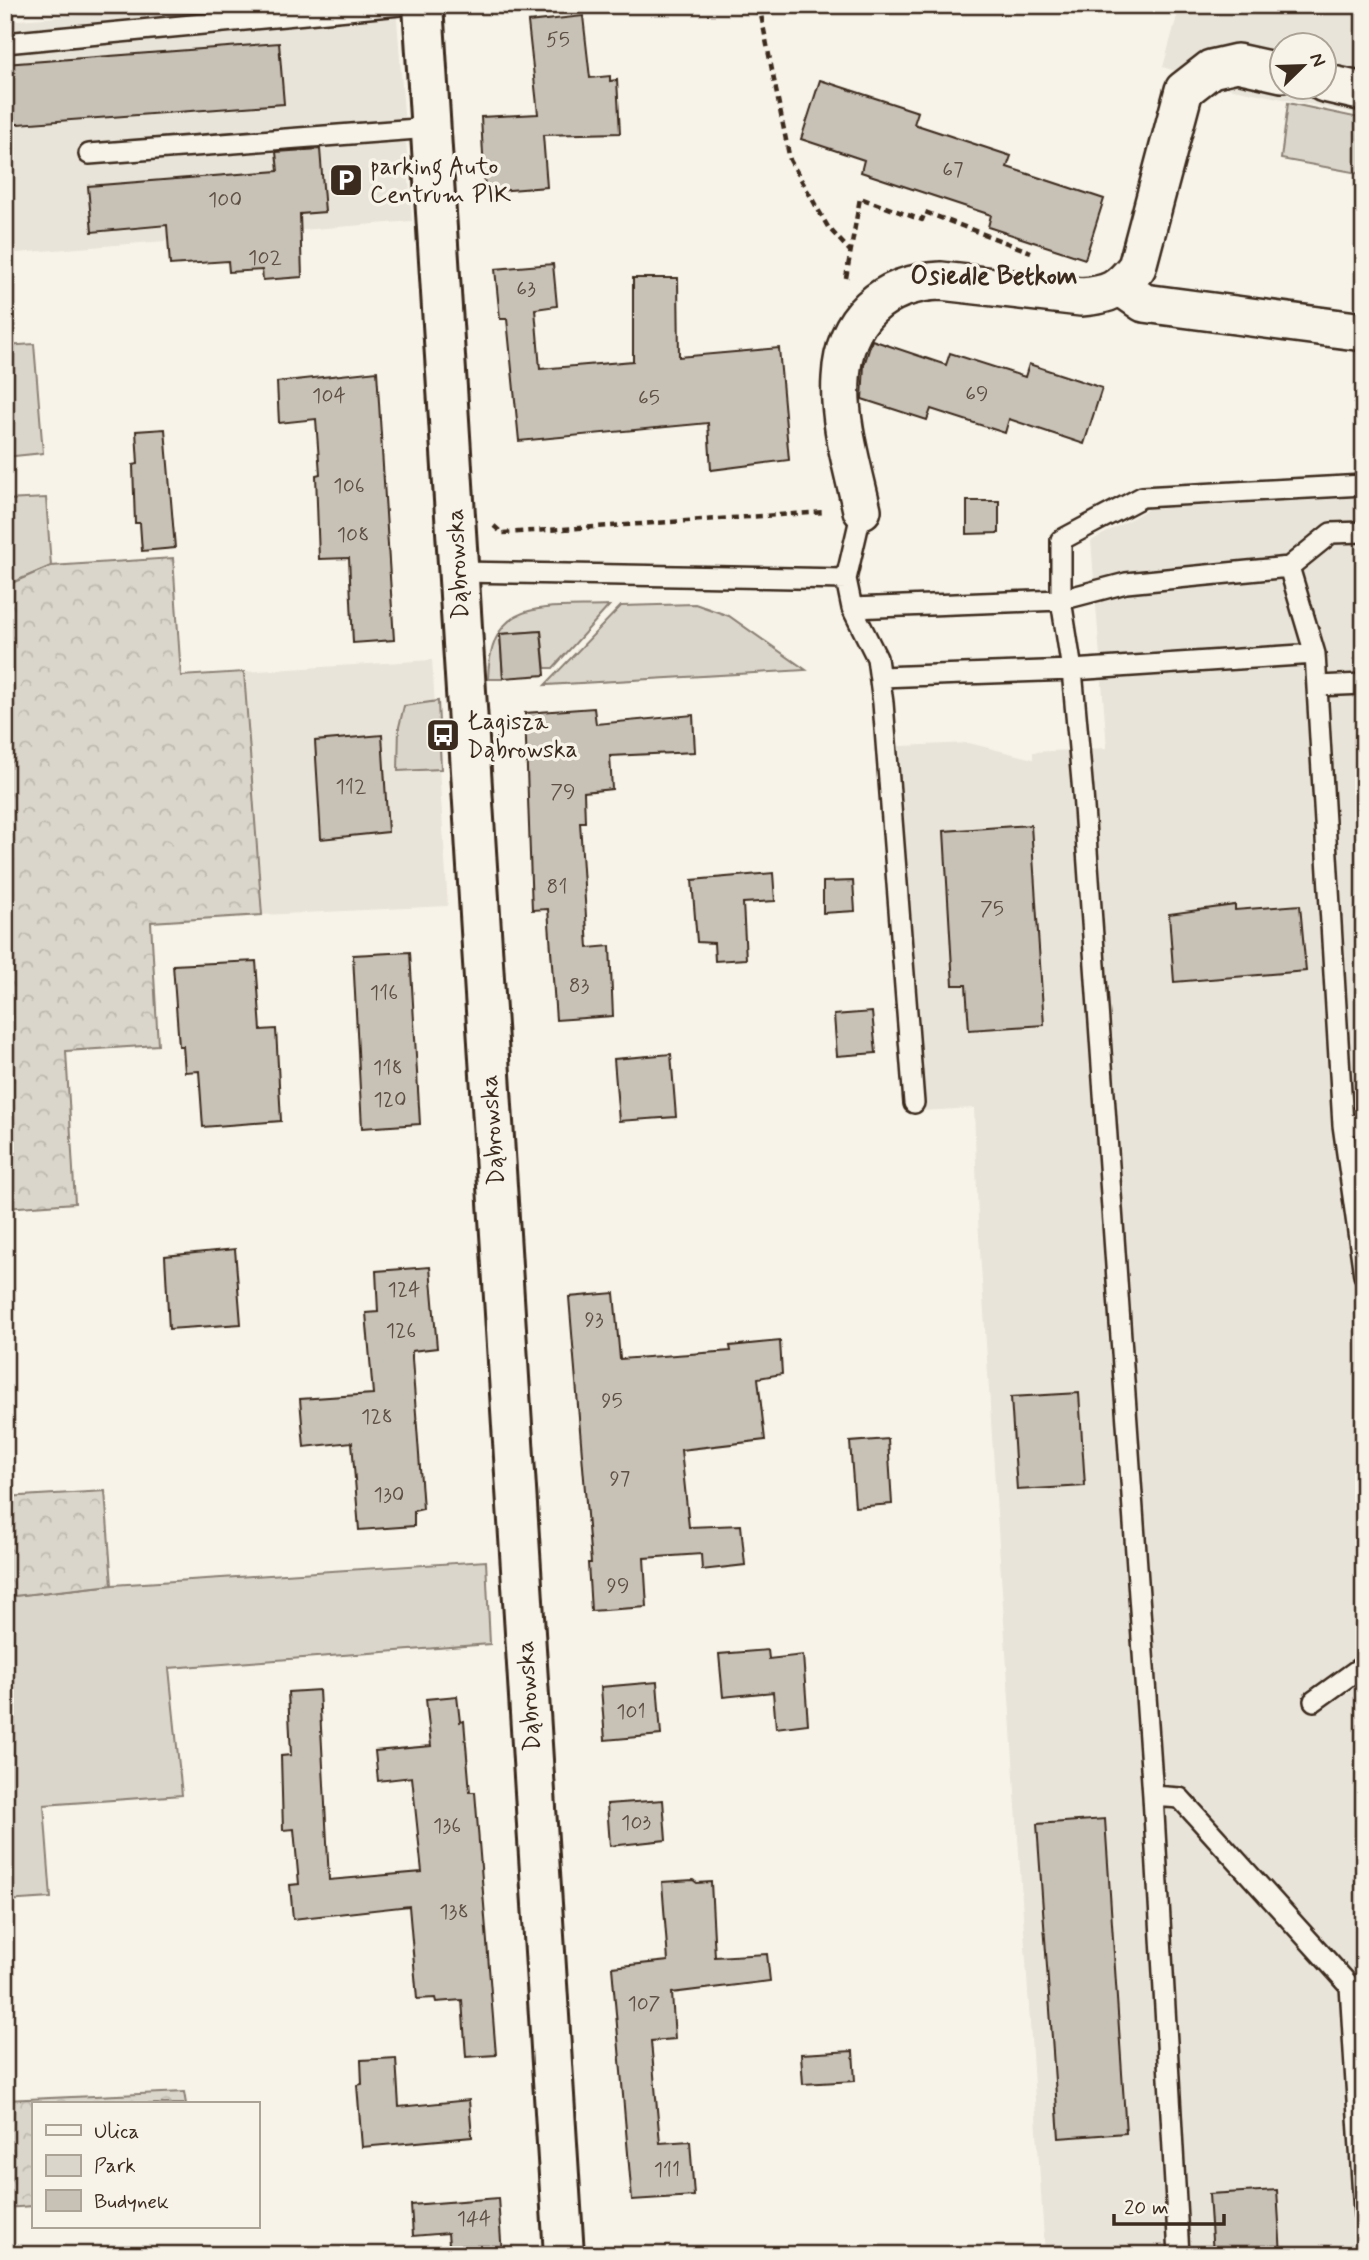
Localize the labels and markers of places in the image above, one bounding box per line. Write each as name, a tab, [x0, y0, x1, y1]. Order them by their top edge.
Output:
place label: parking Auto Centrum PIK	[370, 152, 511, 211]
parking icon: parking Auto Centrum PIK	[327, 161, 365, 199]
place label: Łagisza Dąbrowska	[467, 707, 578, 766]
bus stop icon: Łagisza Dąbrowska	[424, 716, 462, 754]

